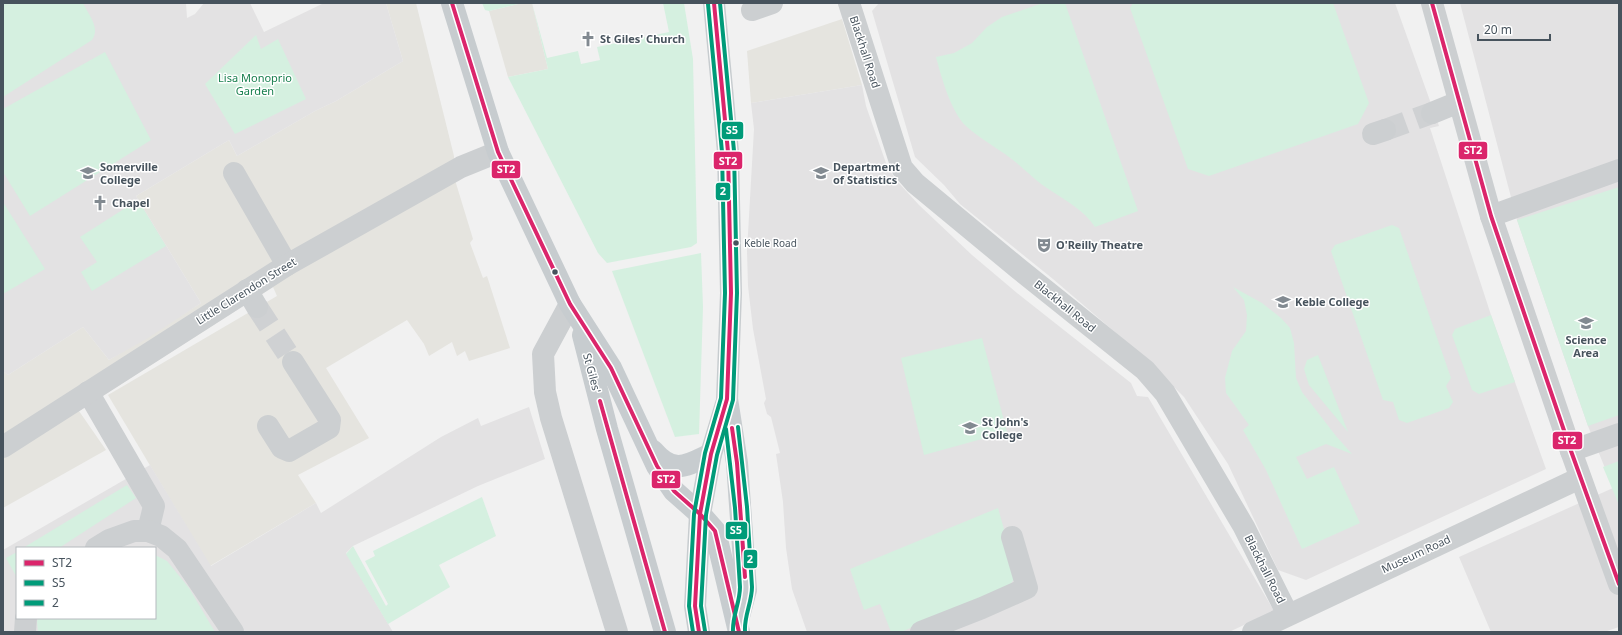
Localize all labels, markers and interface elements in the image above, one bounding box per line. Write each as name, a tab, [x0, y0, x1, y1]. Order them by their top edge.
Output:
street label: Blackhall Road	[847, 14, 884, 90]
scale bar	[1478, 16, 1550, 42]
text: 20 m	[1484, 21, 1512, 38]
church icon: St Giles' Church	[579, 30, 597, 48]
place label: St Giles' Church	[600, 31, 685, 46]
park label: Lisa Monoprio Garden	[218, 70, 292, 98]
line badge: S5	[721, 121, 744, 140]
text: S5	[726, 122, 738, 137]
line badge: ST2	[1458, 141, 1488, 160]
text: ST2	[1464, 142, 1482, 157]
line badge: ST2	[713, 151, 743, 170]
text: ST2	[719, 153, 737, 168]
place label: Somerville College	[100, 159, 158, 187]
place label: Department of Statistics	[833, 159, 900, 187]
line badge: ST2	[491, 160, 521, 179]
text: ST2	[497, 161, 515, 176]
school or university icon: Somerville College	[79, 164, 97, 182]
school or university icon: Department of Statistics	[812, 164, 830, 182]
line badge: 2	[715, 182, 731, 201]
text: 2	[720, 183, 726, 198]
church icon: Chapel	[91, 194, 109, 212]
place label: Chapel	[112, 195, 150, 210]
place label: Keble Road	[744, 236, 797, 250]
theatre icon: O'Reilly Theatre	[1035, 236, 1053, 254]
place label: O'Reilly Theatre	[1056, 237, 1144, 252]
marker: Keble Road	[731, 238, 741, 248]
street label: Little Clarendon Street	[193, 254, 299, 328]
unlabelled marker	[550, 267, 560, 277]
street label: Blackhall Road	[1031, 276, 1099, 335]
school or university icon: Keble College	[1274, 293, 1292, 311]
place label: Keble College	[1295, 294, 1370, 309]
school or university icon: Science Area	[1577, 314, 1595, 332]
place label: Science Area	[1566, 332, 1607, 360]
street label: St Giles'	[580, 351, 605, 394]
place label: St John's College	[982, 414, 1029, 442]
school or university icon: St John's College	[961, 419, 979, 437]
line badge: ST2	[1552, 431, 1583, 450]
text: ST2	[1558, 432, 1576, 447]
line badge: ST2	[651, 470, 681, 489]
text: ST2	[657, 471, 675, 486]
line badge: S5	[725, 521, 748, 540]
text: S5	[730, 522, 742, 537]
street label: Museum Road	[1379, 531, 1453, 576]
street label: Blackhall Road	[1242, 532, 1289, 606]
legend	[16, 547, 156, 619]
line badge: 2	[743, 549, 758, 569]
text: 2	[747, 551, 753, 566]
text: ST2	[52, 554, 72, 571]
text: S5	[52, 574, 66, 591]
text: 2	[52, 594, 59, 611]

